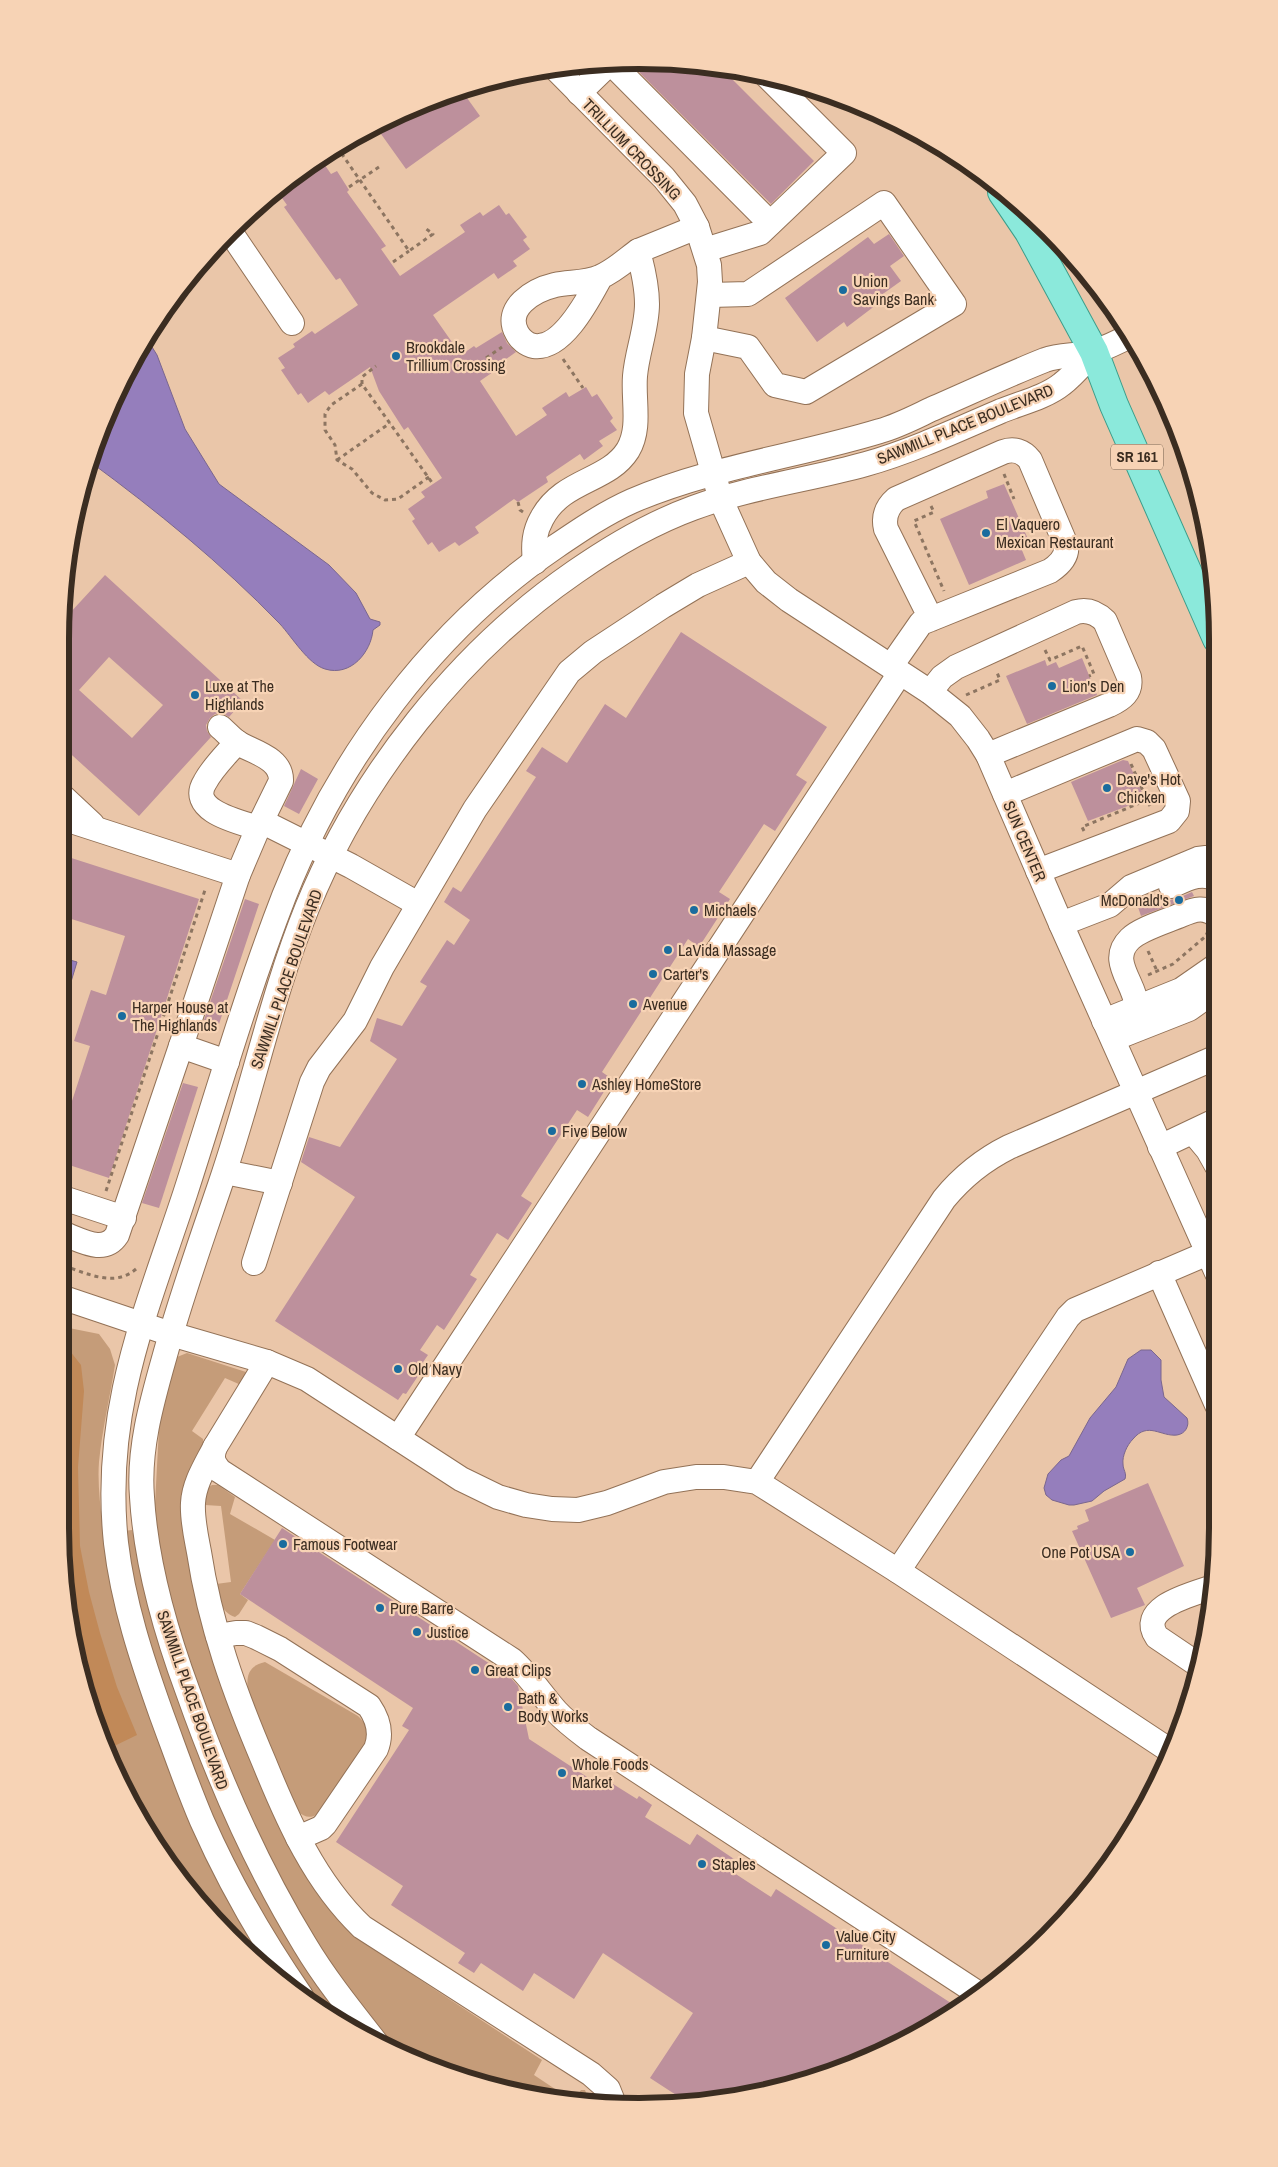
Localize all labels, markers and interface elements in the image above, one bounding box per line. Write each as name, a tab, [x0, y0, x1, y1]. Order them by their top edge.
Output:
street label: TRILLIUM CROSSING	[578, 93, 686, 205]
place label: Union Savings Bank	[853, 270, 934, 310]
marker: Union Savings Bank	[837, 284, 849, 296]
place label: Brookdale Trillium Crossing	[406, 336, 506, 376]
marker: Brookdale Trillium Crossing	[390, 350, 402, 362]
street label: SAWMILL PLACE BOULEVARD	[874, 379, 1056, 469]
road number: SR 161	[1111, 444, 1163, 470]
place label: El Vaquero Mexican Restaurant	[996, 513, 1114, 553]
marker: El Vaquero Mexican Restaurant	[980, 527, 992, 539]
place label: Luxe at The Highlands	[205, 675, 274, 715]
place label: Lion's Den	[1062, 675, 1124, 697]
marker: Lion's Den	[1046, 680, 1058, 692]
marker: Luxe at The Highlands	[189, 689, 201, 701]
place label: Dave's Hot Chicken	[1117, 768, 1181, 808]
marker: Dave's Hot Chicken	[1101, 782, 1113, 794]
street label: SUN CENTER	[998, 797, 1052, 885]
street label: SAWMILL PLACE BOULEVARD	[245, 886, 327, 1072]
place label: McDonald's	[1101, 889, 1169, 911]
marker: McDonald's	[1173, 894, 1185, 906]
place label: Michaels	[704, 899, 757, 921]
marker: Michaels	[688, 904, 700, 916]
place label: LaVida Massage	[678, 939, 776, 961]
marker: LaVida Massage	[662, 944, 674, 956]
place label: Carter's	[663, 963, 709, 985]
marker: Carter's	[647, 968, 659, 980]
place label: Avenue	[642, 993, 687, 1015]
place label: Harper House at The Highlands	[132, 996, 229, 1036]
marker: Avenue	[627, 998, 639, 1010]
marker: Harper House at The Highlands	[116, 1010, 128, 1022]
place label: Ashley HomeStore	[591, 1073, 701, 1095]
marker: Ashley HomeStore	[576, 1078, 588, 1090]
place label: Five Below	[562, 1120, 627, 1142]
marker: Five Below	[546, 1125, 558, 1137]
place label: Old Navy	[408, 1358, 462, 1380]
marker: Old Navy	[392, 1363, 404, 1375]
place label: Famous Footwear	[293, 1533, 398, 1555]
marker: Famous Footwear	[277, 1538, 289, 1550]
place label: One Pot USA	[1041, 1541, 1120, 1563]
marker: One Pot USA	[1124, 1546, 1136, 1558]
place label: Pure Barre	[390, 1597, 453, 1619]
marker: Pure Barre	[374, 1602, 386, 1614]
street label: SAWMILL PLACE BOULEVARD	[152, 1607, 234, 1793]
place label: Justice	[427, 1621, 469, 1643]
marker: Justice	[411, 1626, 423, 1638]
place label: Great Clips	[485, 1659, 551, 1681]
marker: Great Clips	[469, 1664, 481, 1676]
place label: Bath & Body Works	[518, 1687, 589, 1727]
marker: Bath & Body Works	[502, 1701, 514, 1713]
place label: Whole Foods Market	[572, 1753, 649, 1793]
marker: Whole Foods Market	[556, 1767, 568, 1779]
place label: Staples	[712, 1853, 756, 1875]
marker: Staples	[696, 1858, 708, 1870]
place label: Value City Furniture	[836, 1925, 896, 1965]
marker: Value City Furniture	[820, 1939, 832, 1951]

